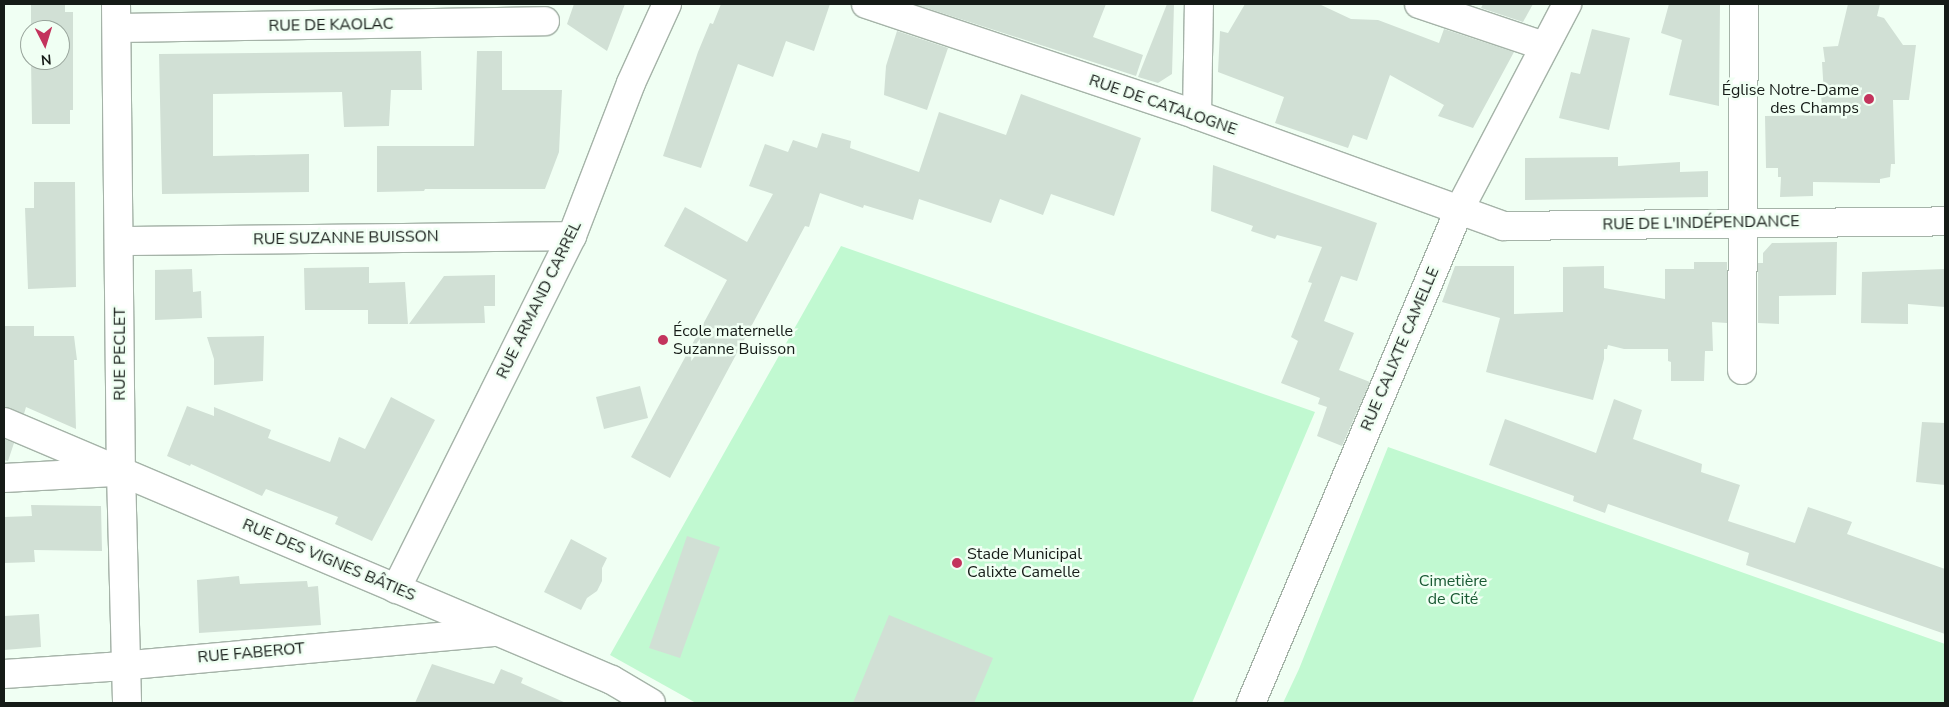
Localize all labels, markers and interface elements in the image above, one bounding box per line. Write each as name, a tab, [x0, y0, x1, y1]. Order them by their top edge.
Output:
street label: RUE DE KAOLAC	[268, 14, 394, 36]
north arrow	[20, 20, 70, 70]
text: N	[40, 50, 52, 69]
street label: RUE DE CATALOGNE	[1086, 71, 1240, 139]
place label: Église Notre-Dame des Champs	[1722, 80, 1859, 118]
marker: Église Notre-Dame des Champs	[1863, 93, 1875, 105]
street label: RUE DE L'INDÉPENDANCE	[1602, 212, 1800, 234]
street label: RUE ARMAND CARREL	[492, 218, 586, 382]
street label: RUE SUZANNE BUISSON	[253, 227, 439, 249]
street label: RUE CALIXTE CAMELLE	[1357, 264, 1443, 434]
street label: RUE PECLET	[110, 307, 130, 401]
place label: École maternelle Suzanne Buisson	[673, 321, 795, 359]
marker: École maternelle Suzanne Buisson	[657, 334, 669, 346]
street label: RUE DES VIGNES BÂTIES	[239, 515, 419, 605]
place label: Stade Municipal Calixte Camelle	[967, 544, 1082, 582]
marker: Stade Municipal Calixte Camelle	[951, 557, 963, 569]
park label: Cimetière de Cité	[1419, 571, 1487, 609]
street label: RUE FABEROT	[197, 639, 305, 667]

